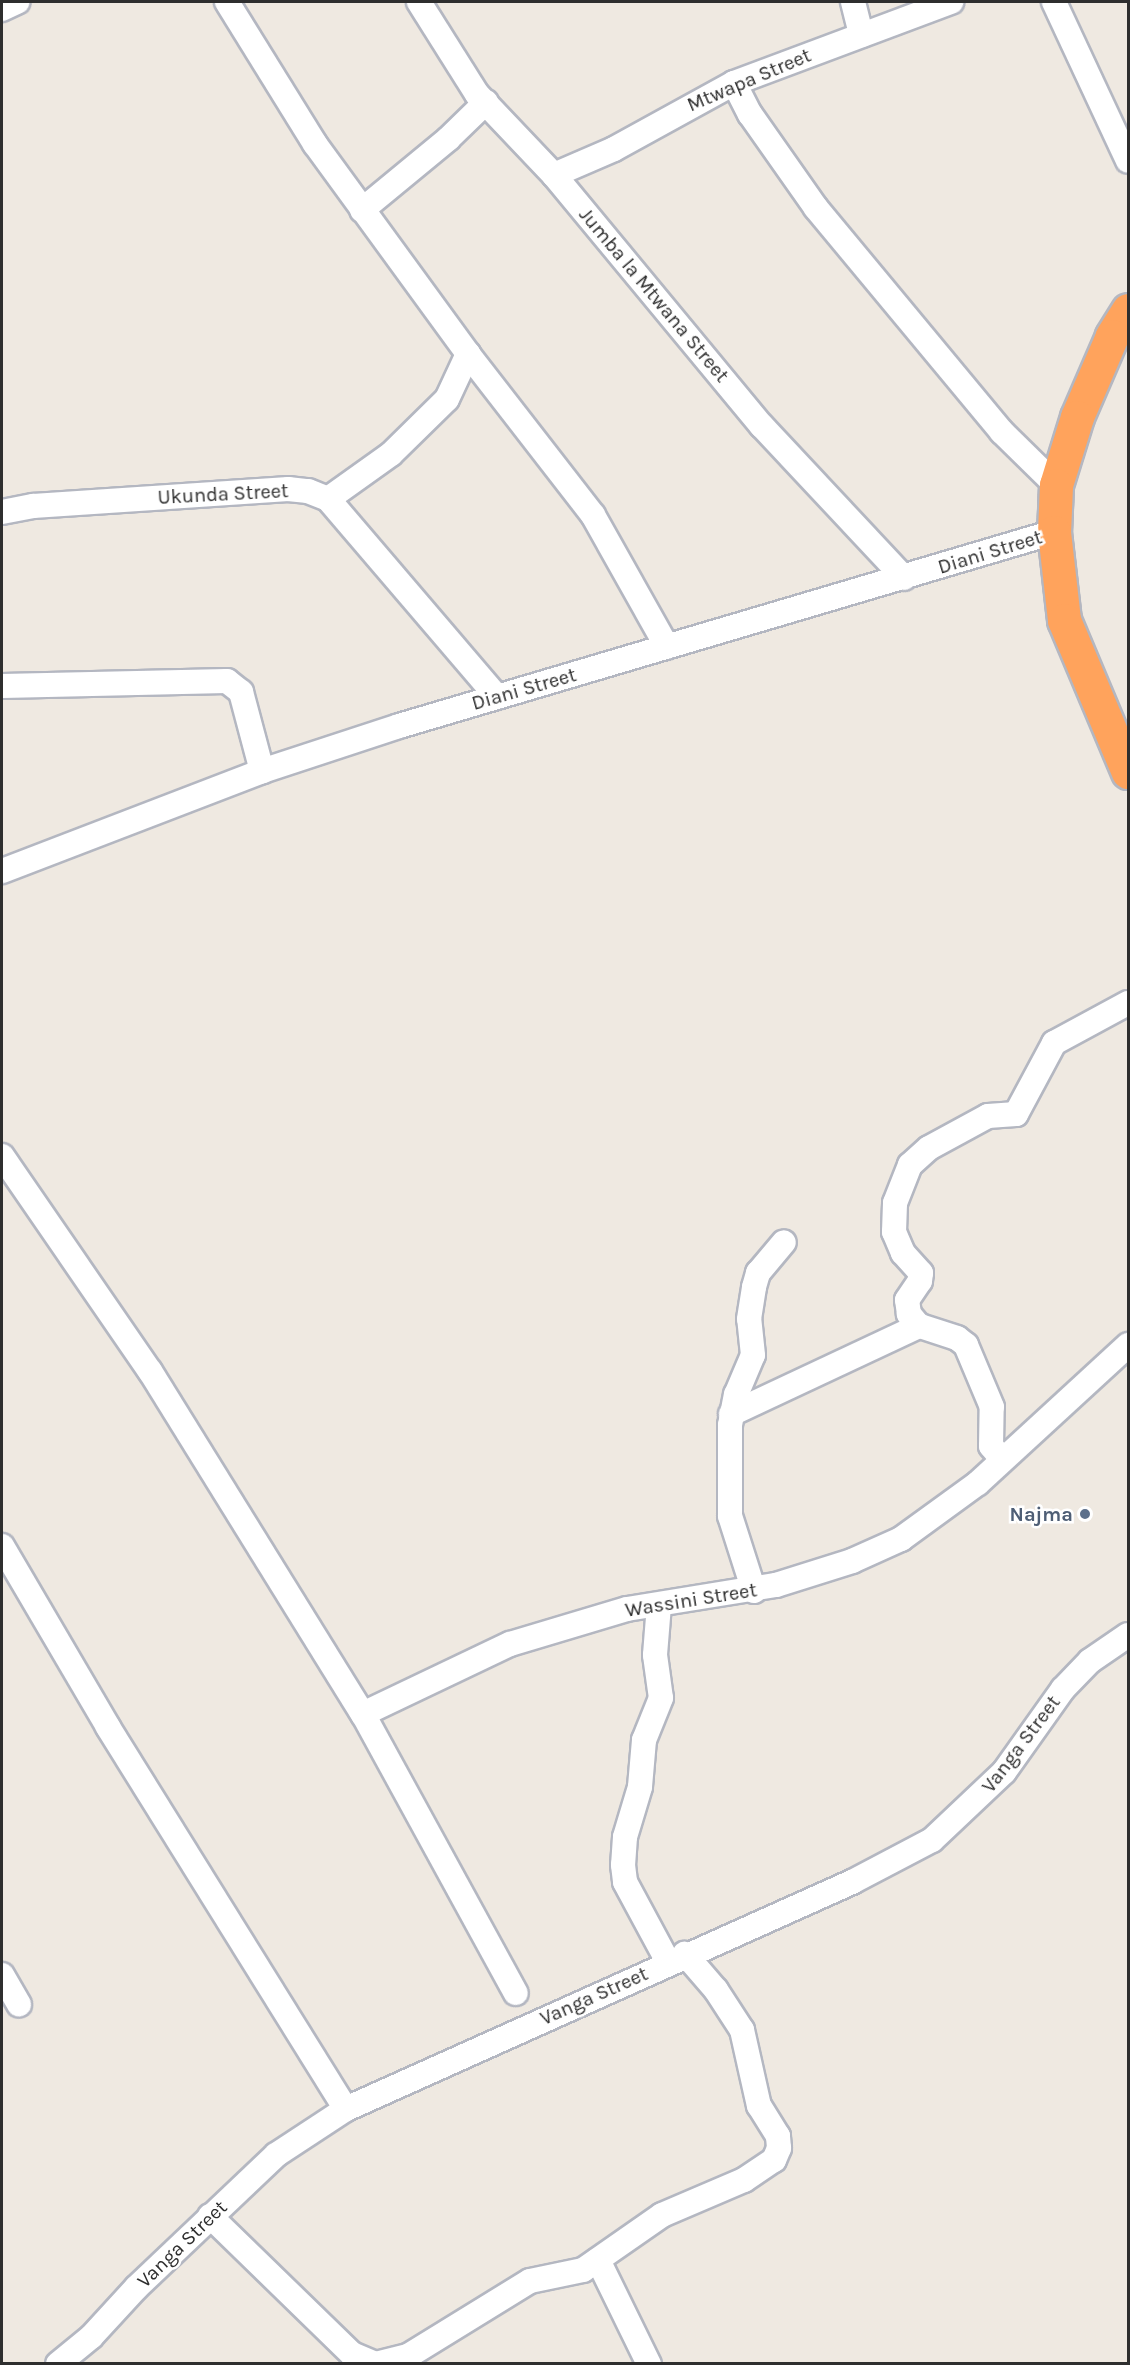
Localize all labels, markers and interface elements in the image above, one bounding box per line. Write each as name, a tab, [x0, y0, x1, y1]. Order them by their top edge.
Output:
street label: Mtwapa Street	[683, 43, 815, 117]
street label: Jumba la Mtwana Street	[574, 203, 734, 387]
street label: Ukunda Street	[157, 479, 289, 509]
street label: Diani Street	[935, 525, 1045, 579]
street label: Diani Street	[469, 663, 579, 715]
place label: Najma	[1010, 1502, 1073, 1526]
marker: Najma	[1078, 1507, 1092, 1521]
street label: Wassini Street	[623, 1578, 759, 1622]
street label: Vanga Street	[977, 1691, 1065, 1797]
street label: Vanga Street	[536, 1962, 652, 2030]
street label: Vanga Street	[132, 2195, 232, 2293]

